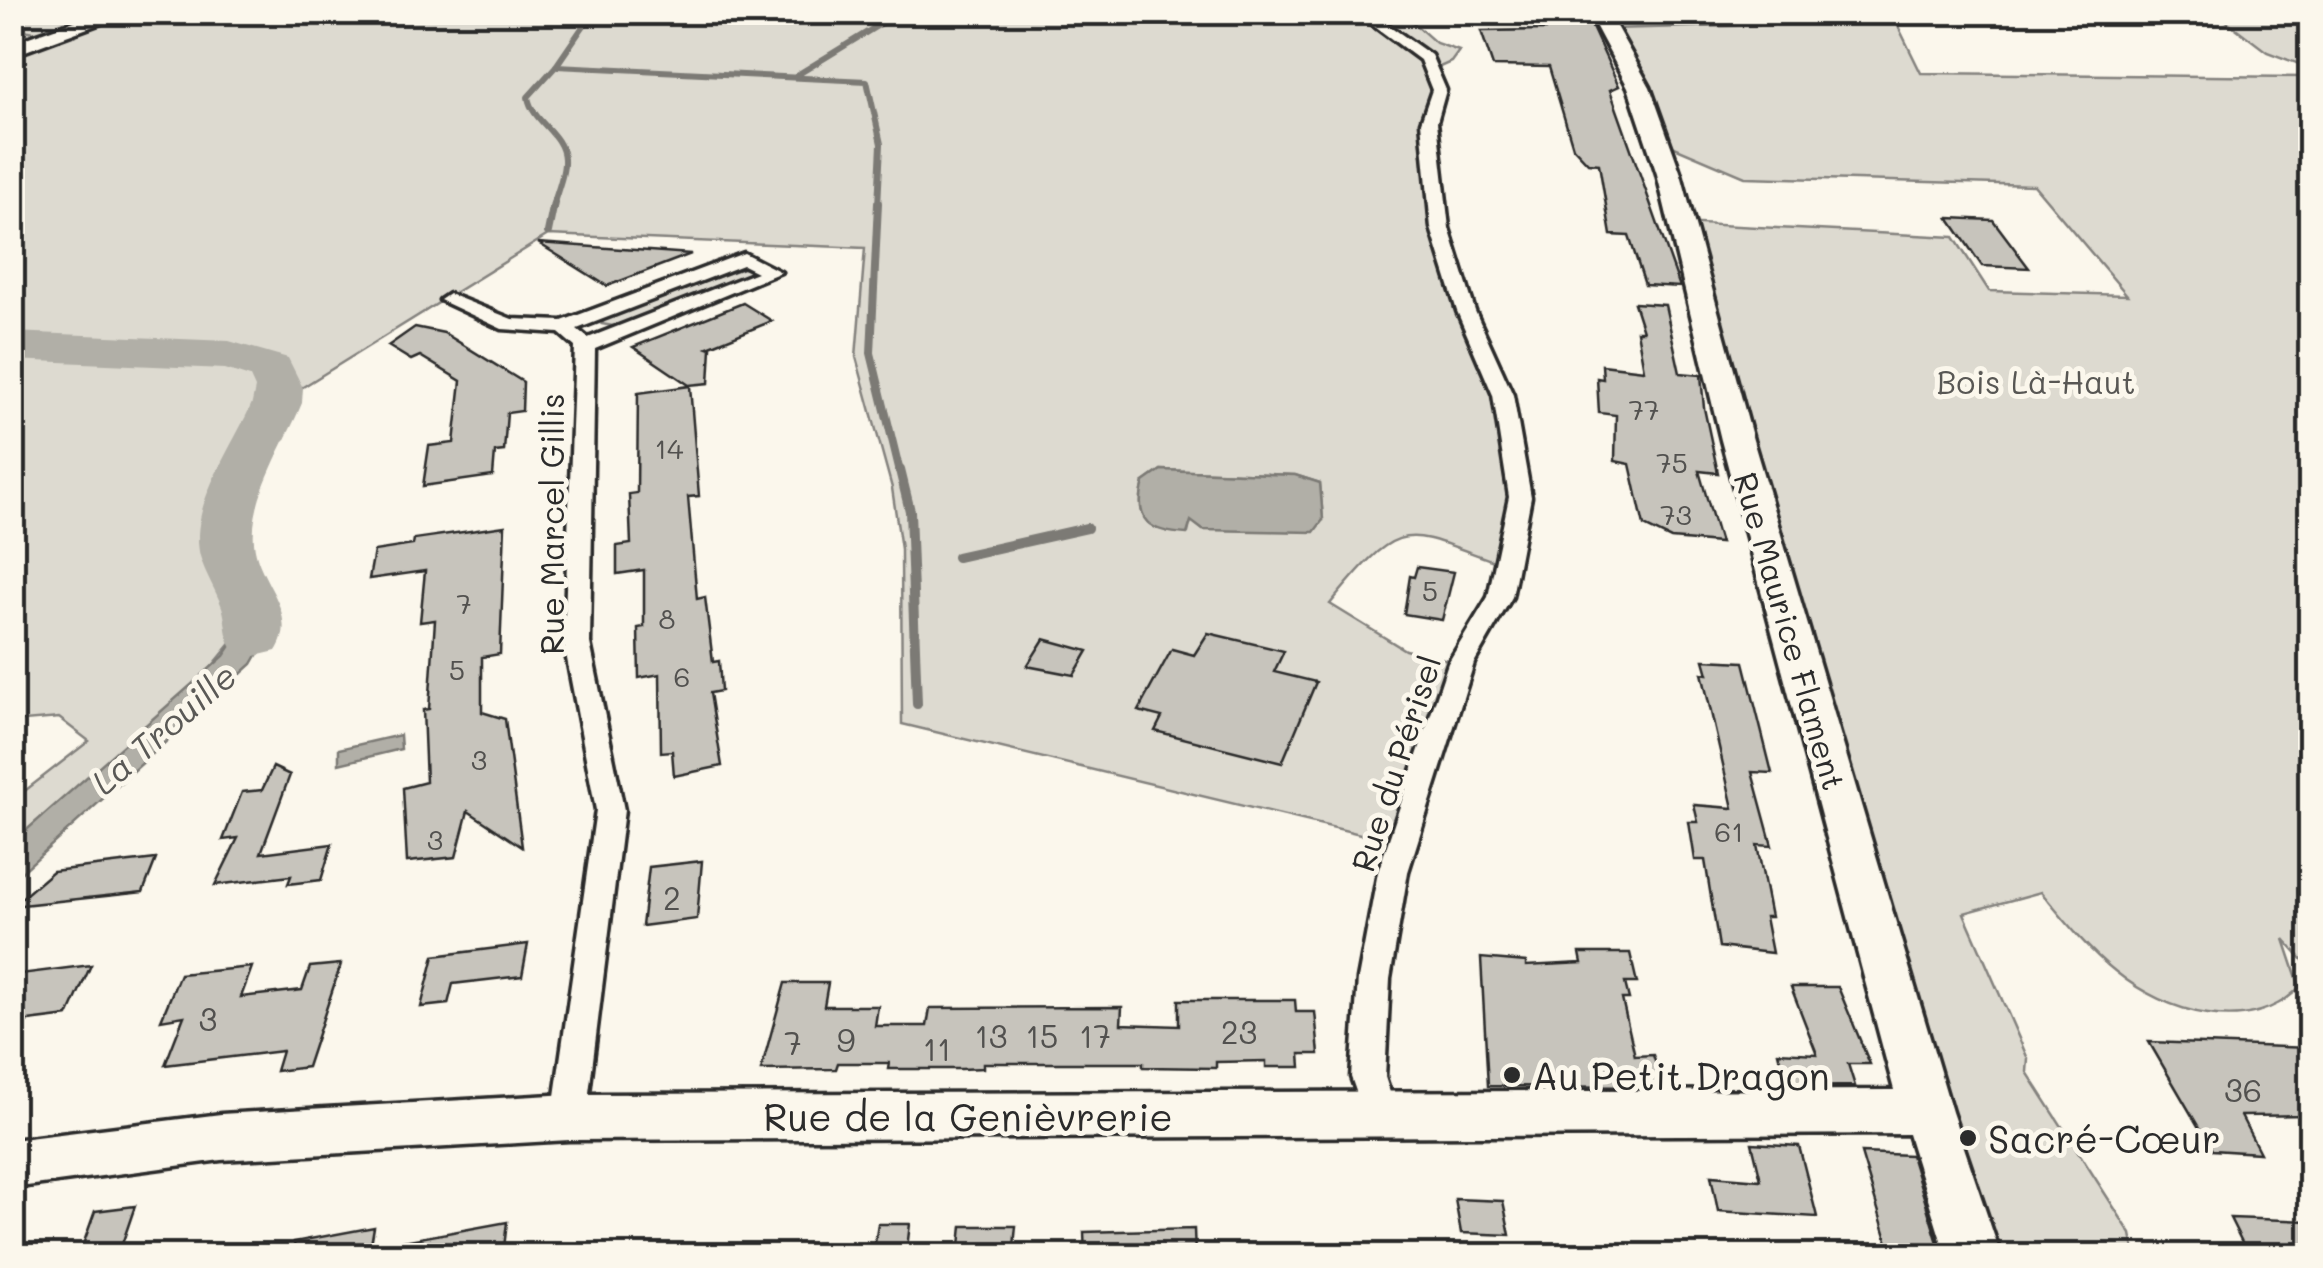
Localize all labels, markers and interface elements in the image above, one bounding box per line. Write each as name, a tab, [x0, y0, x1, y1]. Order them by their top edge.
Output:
park label: Bois Là-Haut	[1936, 360, 2136, 402]
house number: 77	[1628, 391, 1660, 427]
street label: Rue Marcel Gillis	[530, 393, 572, 655]
house number: 14	[655, 430, 684, 466]
house number: 75	[1656, 444, 1688, 480]
street label: Rue Maurice Flament	[1726, 467, 1856, 795]
house number: 73	[1660, 496, 1692, 532]
house number: 5	[1422, 572, 1438, 608]
house number: 7	[456, 585, 472, 621]
house number: 8	[659, 600, 675, 636]
street label: Rue du Périsel	[1340, 650, 1450, 876]
house number: 5	[449, 651, 465, 687]
water label: La Trouille	[81, 652, 245, 804]
house number: 6	[674, 658, 690, 694]
house number: 3	[471, 741, 487, 777]
house number: 61	[1714, 813, 1744, 849]
house number: 3	[427, 821, 443, 857]
house number: 2	[663, 876, 681, 918]
house number: 3	[199, 997, 217, 1039]
house number: 23	[1221, 1010, 1257, 1052]
house number: 13	[974, 1014, 1008, 1056]
house number: 15	[1026, 1014, 1058, 1056]
house number: 17	[1079, 1014, 1111, 1056]
house number: 9	[837, 1018, 855, 1060]
house number: 7	[784, 1021, 802, 1063]
house number: 11	[923, 1027, 951, 1069]
place label: Au Petit Dragon	[1532, 1050, 1830, 1101]
marker: Au Petit Dragon	[1501, 1064, 1523, 1086]
house number: 36	[2224, 1068, 2262, 1110]
street label: Rue de la Genièvrerie	[763, 1091, 1173, 1141]
place label: Sacré-Cœur	[1988, 1113, 2221, 1163]
marker: Sacré-Cœur	[1957, 1127, 1979, 1149]

